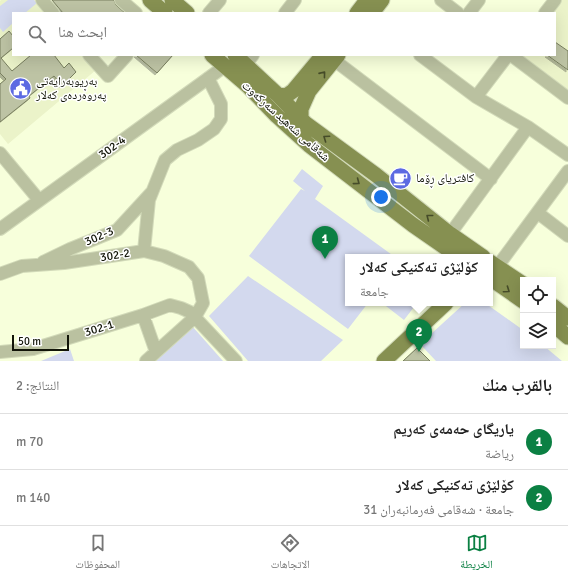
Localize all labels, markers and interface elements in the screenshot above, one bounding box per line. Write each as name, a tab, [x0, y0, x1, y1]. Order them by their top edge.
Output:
search box	[12, 12, 556, 56]
icon: search	[26, 23, 48, 45]
text: ابحث هنا	[58, 23, 107, 41]
one-way arrow	[318, 72, 325, 79]
place label: بەڕیوبەرایەتی پەروەردەی کەلار	[35, 74, 107, 103]
public building icon: بەڕیوبەرایەتی پەروەردەی کەلار	[8, 75, 34, 101]
street label: شەقامی شەهید سەرکەوت	[239, 78, 333, 165]
street label: 302-4	[96, 132, 129, 162]
one-way arrow	[323, 136, 330, 143]
cafe icon: کافتریای ڕۆما	[388, 165, 414, 191]
place label: کافتریای ڕۆما	[416, 171, 474, 188]
one-way arrow	[353, 177, 360, 184]
your location	[371, 187, 391, 207]
one-way arrow	[426, 215, 433, 222]
street label: 302-3	[82, 223, 116, 249]
pin: 1	[312, 226, 338, 259]
street label: 302-2	[99, 246, 131, 265]
popup	[345, 254, 493, 306]
text: کۆلێژی تەکنیکی کەلار	[360, 258, 478, 276]
map controls	[520, 277, 556, 349]
button: locate	[520, 277, 556, 313]
text: جامعة	[360, 284, 389, 300]
one-way arrow	[502, 285, 509, 292]
button: layers	[520, 313, 556, 349]
street label: 302-1	[83, 317, 116, 340]
pin: 2	[406, 319, 432, 352]
scale bar	[12, 333, 69, 352]
text: 50 m	[18, 335, 41, 348]
text: بالقرب منك	[482, 375, 552, 396]
text: النتائج: 2	[16, 378, 59, 394]
text: یاریگای ‌حەمەی کەریم	[393, 420, 514, 438]
text: 70 m	[16, 434, 43, 450]
text: 1	[535, 434, 543, 450]
text: رياضة	[485, 446, 514, 462]
text: کۆلێژی تەکنیکی کەلار	[396, 476, 514, 494]
text: 140 m	[16, 490, 50, 506]
text: 2	[535, 490, 543, 506]
text: جامعة · شەقامی فەرمانبەران 31	[363, 502, 514, 518]
tab: المحفوظات	[75, 532, 120, 575]
tab: الاتجاهات	[271, 532, 310, 575]
tab: الخريطة	[460, 532, 493, 575]

